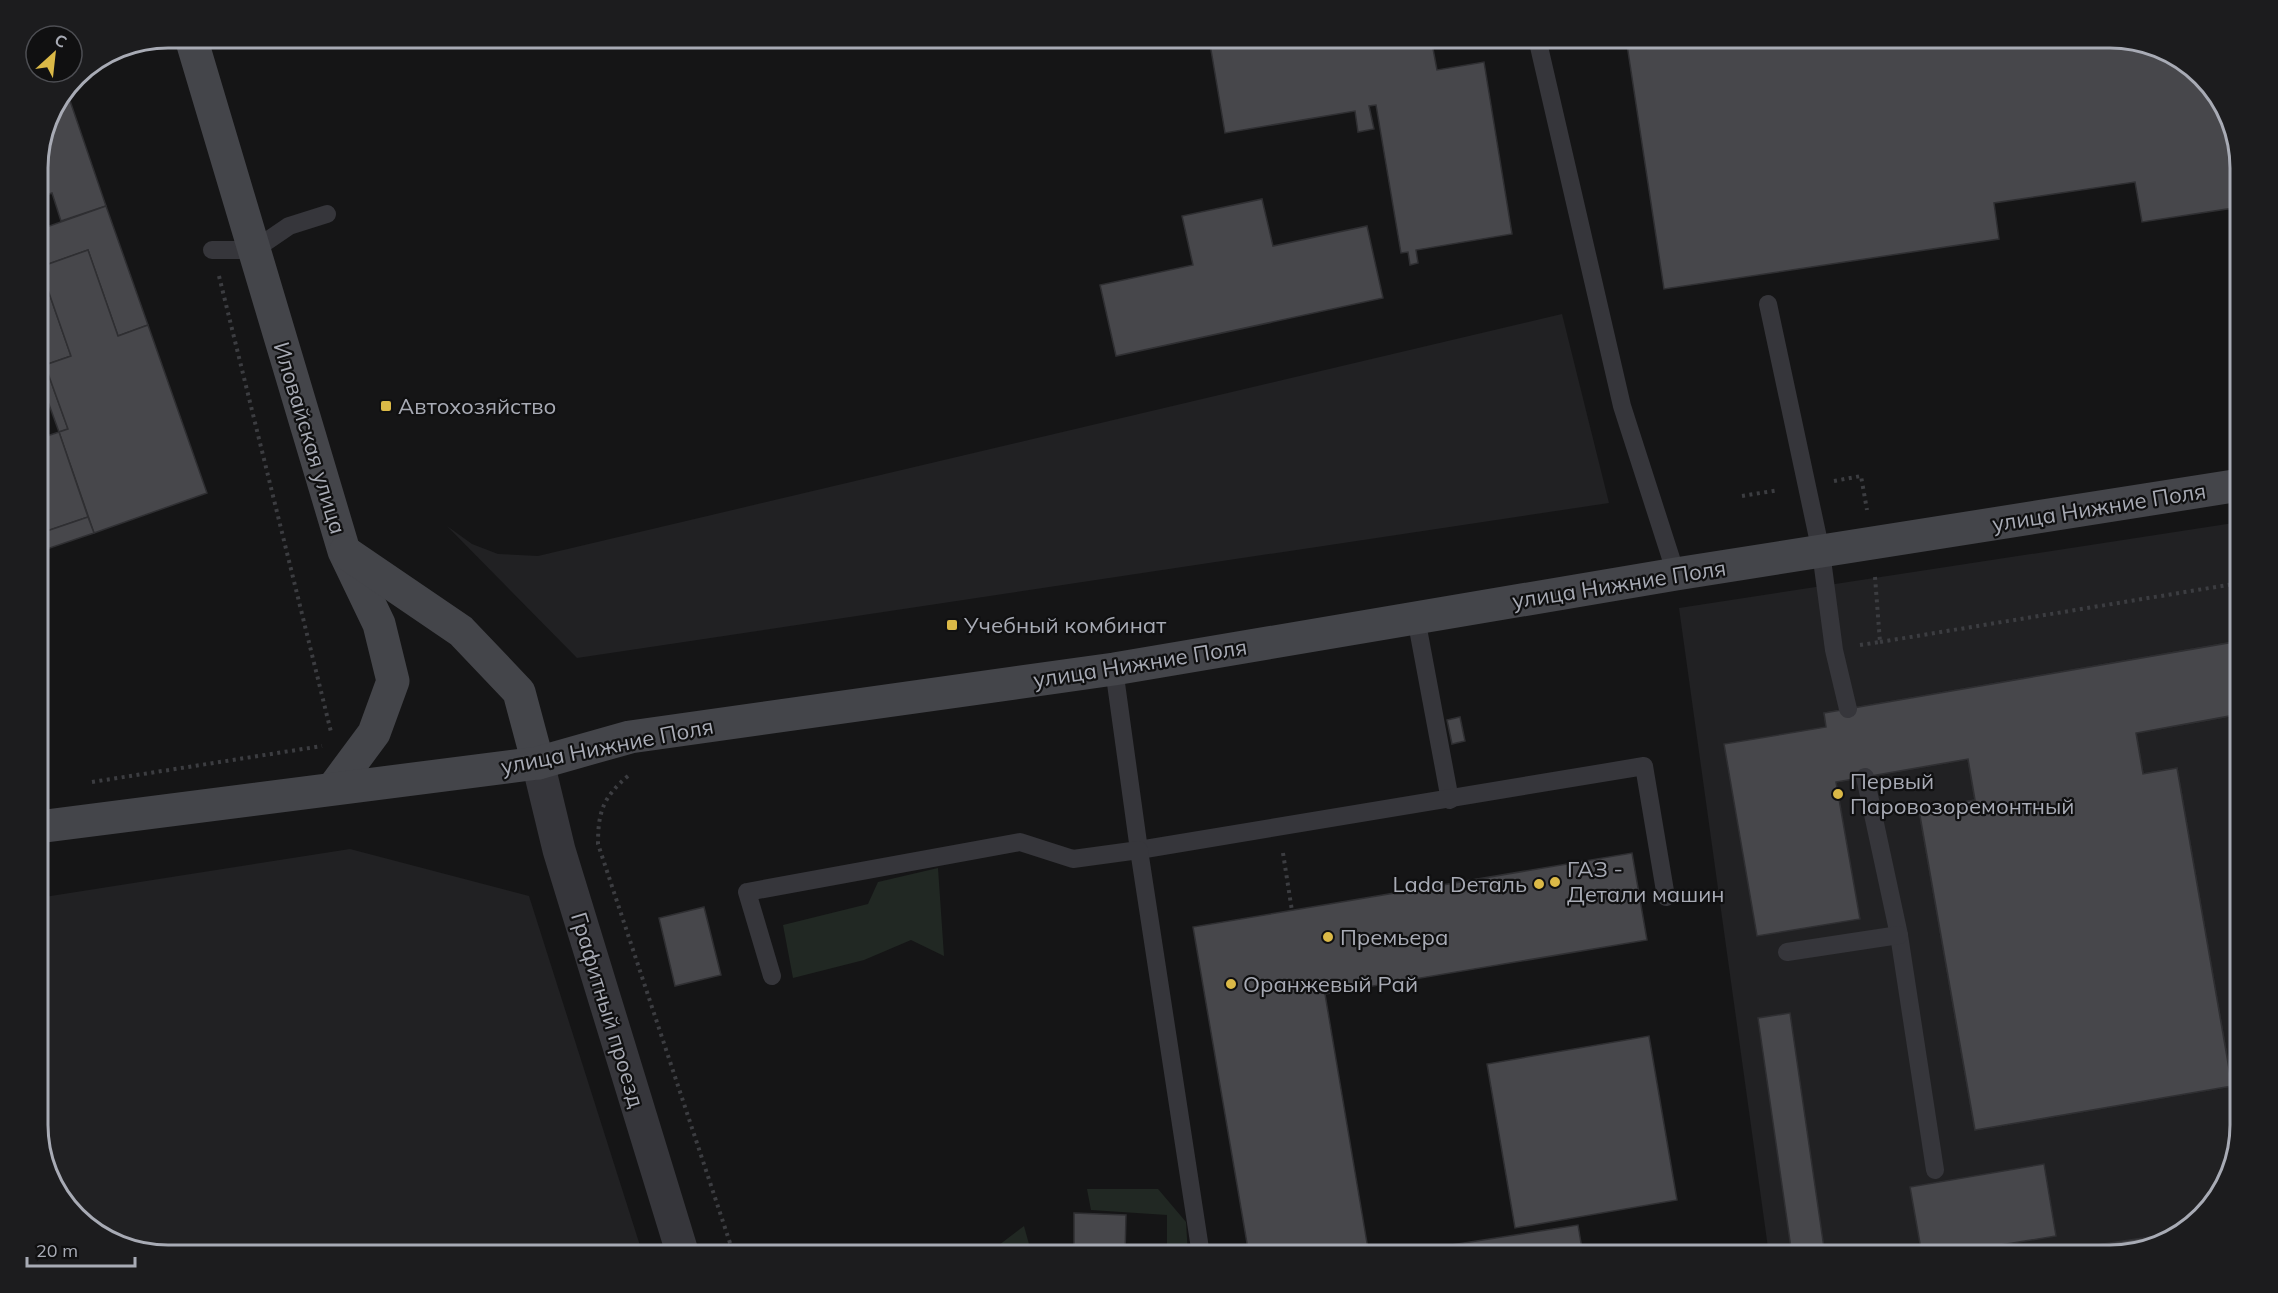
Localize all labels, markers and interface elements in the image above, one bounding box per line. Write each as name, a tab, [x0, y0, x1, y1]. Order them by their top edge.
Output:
north arrow	[24, 24, 84, 84]
text: С	[51, 29, 70, 52]
street label: Иловайская улица	[267, 339, 353, 537]
place label: Автохозяйство	[398, 392, 556, 420]
marker: Автохозяйство	[379, 399, 393, 413]
street label: улица Нижние Поля	[1990, 476, 2208, 538]
street label: улица Нижние Поля	[1510, 553, 1728, 615]
place label: Учебный комбинат	[963, 611, 1166, 639]
marker: Учебный комбинат	[945, 618, 959, 632]
street label: улица Нижние Поля	[1031, 632, 1249, 694]
street label: улица Нижние Поля	[498, 712, 716, 780]
place label: Первый Паровозоремонтный	[1850, 767, 2074, 820]
marker: Первый Паровозоремонтный	[1831, 787, 1845, 801]
place label: ГАЗ - Детали машин	[1567, 855, 1724, 908]
place label: Lada Dеталь	[1393, 870, 1527, 898]
marker: ГАЗ - Детали машин	[1548, 875, 1562, 889]
marker: Lada Dеталь	[1532, 877, 1546, 891]
street label: Графитный проезд	[565, 909, 651, 1111]
place label: Премьера	[1340, 923, 1448, 951]
marker: Премьера	[1321, 930, 1335, 944]
place label: Оранжевый Рай	[1243, 970, 1418, 998]
marker: Оранжевый Рай	[1224, 977, 1238, 991]
scale bar	[27, 1230, 135, 1268]
text: 20 m	[36, 1239, 78, 1262]

